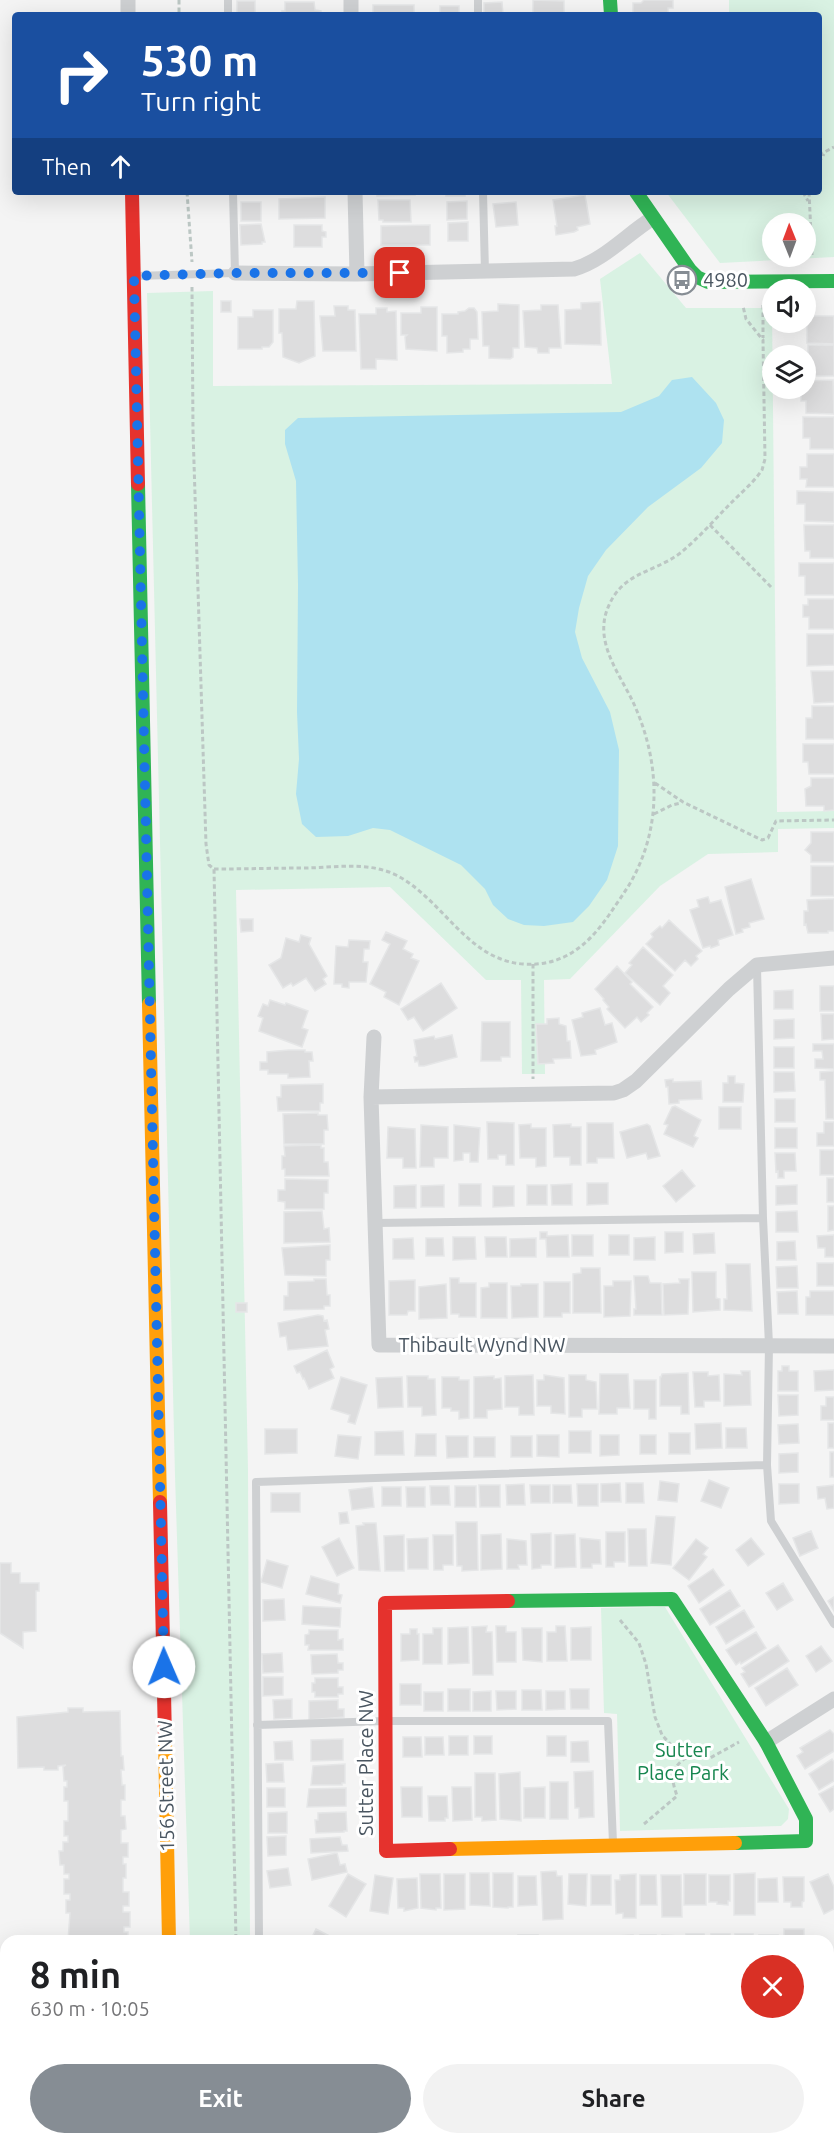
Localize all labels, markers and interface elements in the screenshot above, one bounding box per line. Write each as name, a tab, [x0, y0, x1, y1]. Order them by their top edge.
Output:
icon: right	[42, 36, 120, 114]
text: 530 m	[141, 37, 258, 84]
text: Turn right	[141, 86, 261, 116]
icon: ahead	[104, 150, 137, 183]
text: Then	[42, 154, 92, 179]
north arrow	[762, 213, 816, 267]
map controls	[762, 213, 816, 399]
pin	[374, 247, 425, 298]
icon: arrive	[383, 256, 416, 289]
bus stop icon: 4980	[666, 264, 698, 296]
place label: 4980	[703, 268, 748, 291]
button: sound	[762, 279, 816, 333]
button: layers	[762, 345, 816, 399]
street label: Thibault Wynd NW	[398, 1333, 566, 1356]
position arrow	[132, 1635, 196, 1699]
street label: Sutter Place NW	[354, 1690, 377, 1836]
street label: 156 Street NW	[153, 1720, 178, 1852]
park label: Sutter Place Park	[637, 1738, 729, 1784]
text: 8 min	[30, 1954, 121, 1995]
button: close	[741, 1955, 804, 2018]
text: 630 m · 10:05	[30, 1997, 150, 2020]
button: Exit	[30, 2064, 411, 2133]
button: Share	[423, 2064, 804, 2133]

